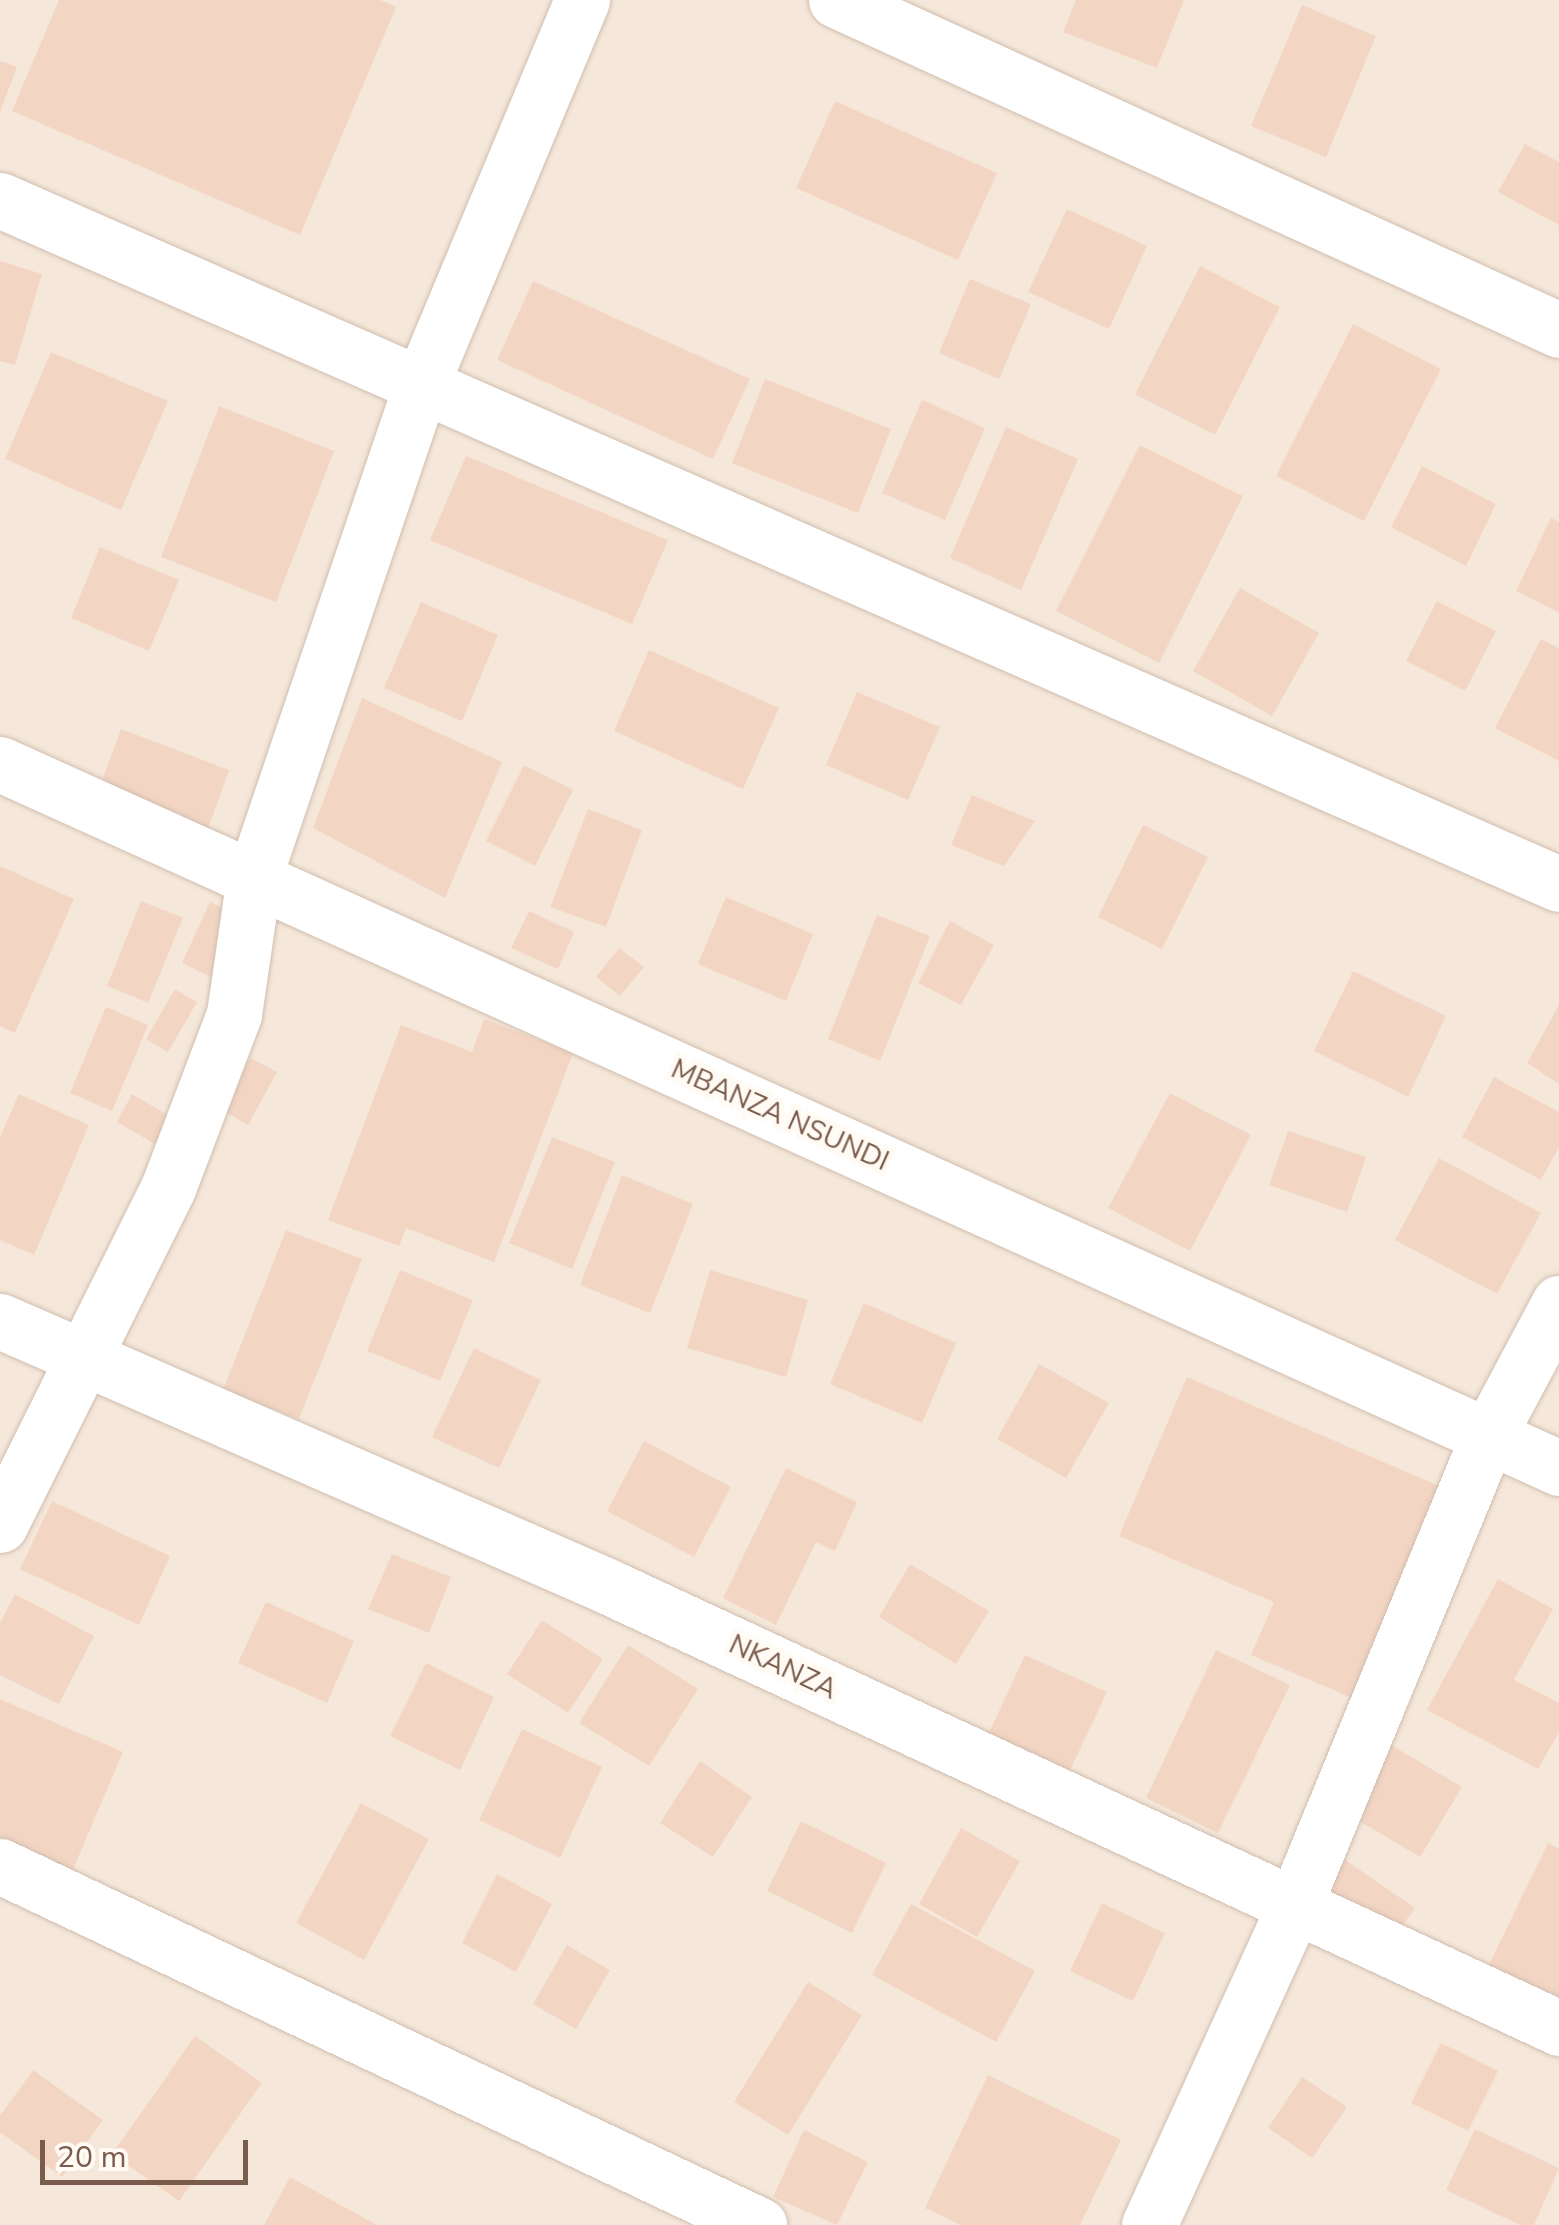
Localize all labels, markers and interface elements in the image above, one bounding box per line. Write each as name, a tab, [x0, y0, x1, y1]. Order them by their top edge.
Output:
street label: MBANZA NSUNDI	[666, 1052, 894, 1178]
street label: NKANZA	[724, 1627, 842, 1707]
scale bar	[45, 2120, 252, 2182]
text: 20 m	[57, 2137, 126, 2178]

